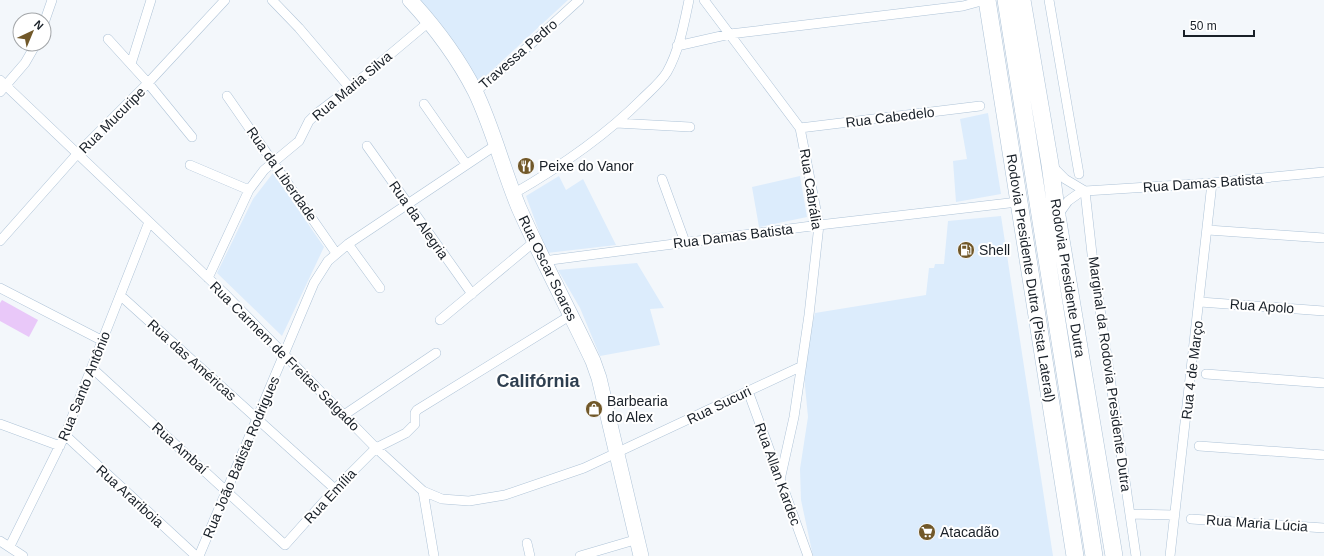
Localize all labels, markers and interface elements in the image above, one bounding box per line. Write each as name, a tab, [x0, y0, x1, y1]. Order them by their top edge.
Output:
north arrow	[12, 12, 52, 52]
scale bar	[1184, 12, 1254, 38]
street label: Travessa Pedro	[476, 16, 560, 92]
text: N	[32, 18, 46, 32]
text: 50 m	[1190, 19, 1217, 33]
street label: Rua Maria Silva	[309, 48, 395, 124]
street label: Rua Mucuripe	[76, 83, 149, 156]
street label: Rua Cabedelo	[845, 104, 936, 130]
street label: Rua da Liberdade	[244, 124, 321, 224]
street label: Rua Cabrália	[797, 147, 825, 231]
street label: Rodovia Presidente Dutra (Pista Lateral)	[1003, 153, 1059, 403]
restaurant icon: Peixe do Vanor	[516, 156, 536, 176]
place label: Peixe do Vanor	[539, 158, 634, 174]
street label: Rua Damas Batista	[1142, 171, 1264, 195]
street label: Rua da Alegria	[386, 178, 452, 262]
street label: Rodovia Presidente Dutra	[1048, 198, 1088, 359]
street label: Rua Oscar Soares	[516, 213, 580, 323]
street label: Rua Damas Batista	[672, 221, 794, 251]
fuel station icon: Shell	[956, 240, 976, 260]
place label: Shell	[979, 242, 1010, 258]
street label: Marginal da Rodovia Presidente Dutra	[1086, 255, 1134, 493]
street label: Rua Carmem de Freitas Salgado	[207, 278, 363, 434]
street label: Rua Apolo	[1229, 296, 1295, 316]
street label: Rua das Américas	[144, 316, 240, 404]
street label: Rua 4 de Março	[1178, 319, 1206, 420]
street label: Rua Santo Antônio	[55, 329, 113, 443]
district label: Califórnia	[496, 371, 580, 391]
street label: Rua João Batista Rodrigues	[200, 374, 282, 540]
street label: Rua Sucuri	[684, 383, 754, 427]
place label: Barbearia do Alex	[607, 393, 668, 425]
shop icon: Barbearia do Alex	[584, 399, 604, 419]
street label: Rua Ambaí	[149, 419, 211, 477]
street label: Rua Allan Kardec	[752, 420, 804, 528]
street label: Rua Arariboia	[93, 462, 167, 530]
street label: Rua Emília	[301, 465, 359, 526]
street label: Rua Maria Lúcia	[1206, 511, 1309, 535]
supermarket icon: Atacadão	[917, 522, 937, 542]
place label: Atacadão	[940, 524, 999, 540]

